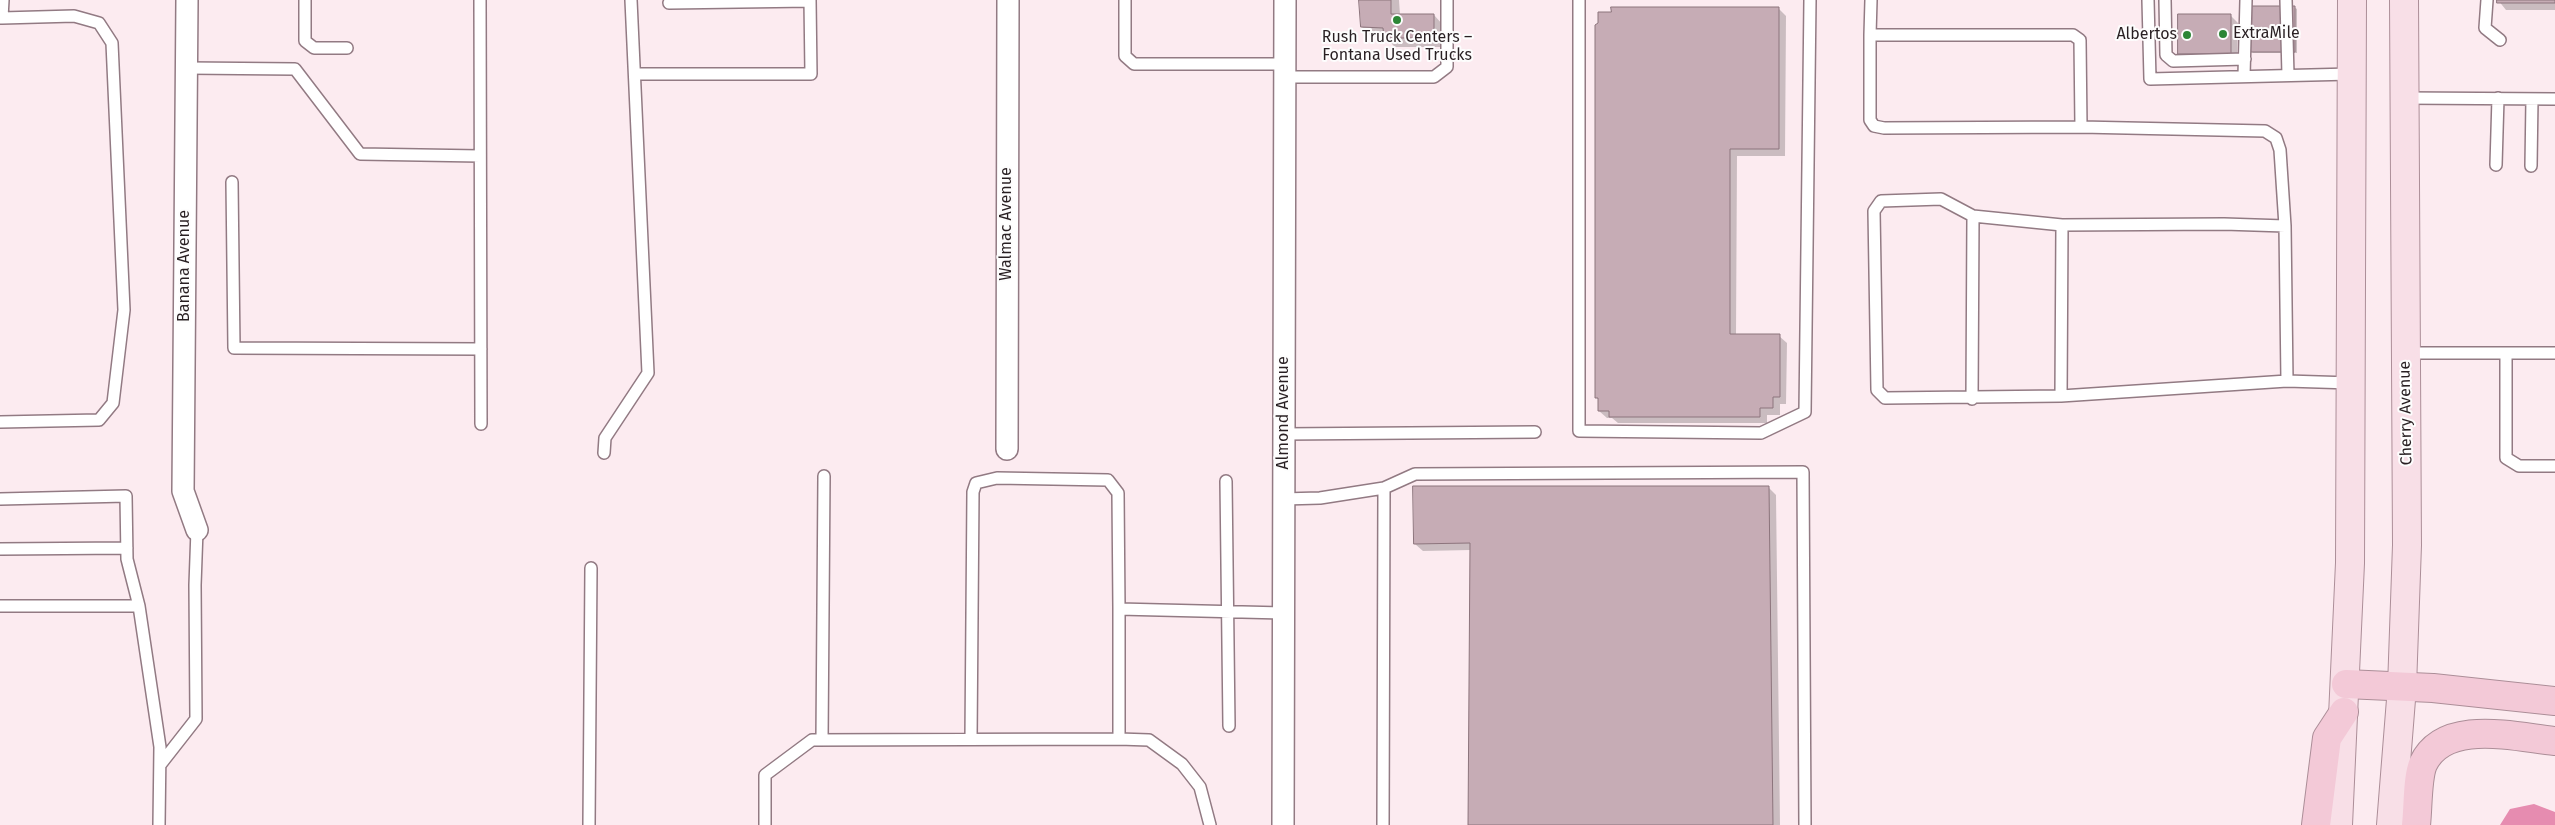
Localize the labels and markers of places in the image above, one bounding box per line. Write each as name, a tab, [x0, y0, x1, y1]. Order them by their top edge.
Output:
marker: Rush Truck Centers – Fontana Used Trucks	[1391, 14, 1403, 26]
place label: ExtraMile	[2233, 24, 2300, 44]
place label: Albertos	[2116, 25, 2177, 45]
place label: Rush Truck Centers – Fontana Used Trucks	[1322, 28, 1472, 66]
marker: ExtraMile	[2217, 28, 2229, 40]
marker: Albertos	[2181, 29, 2193, 41]

